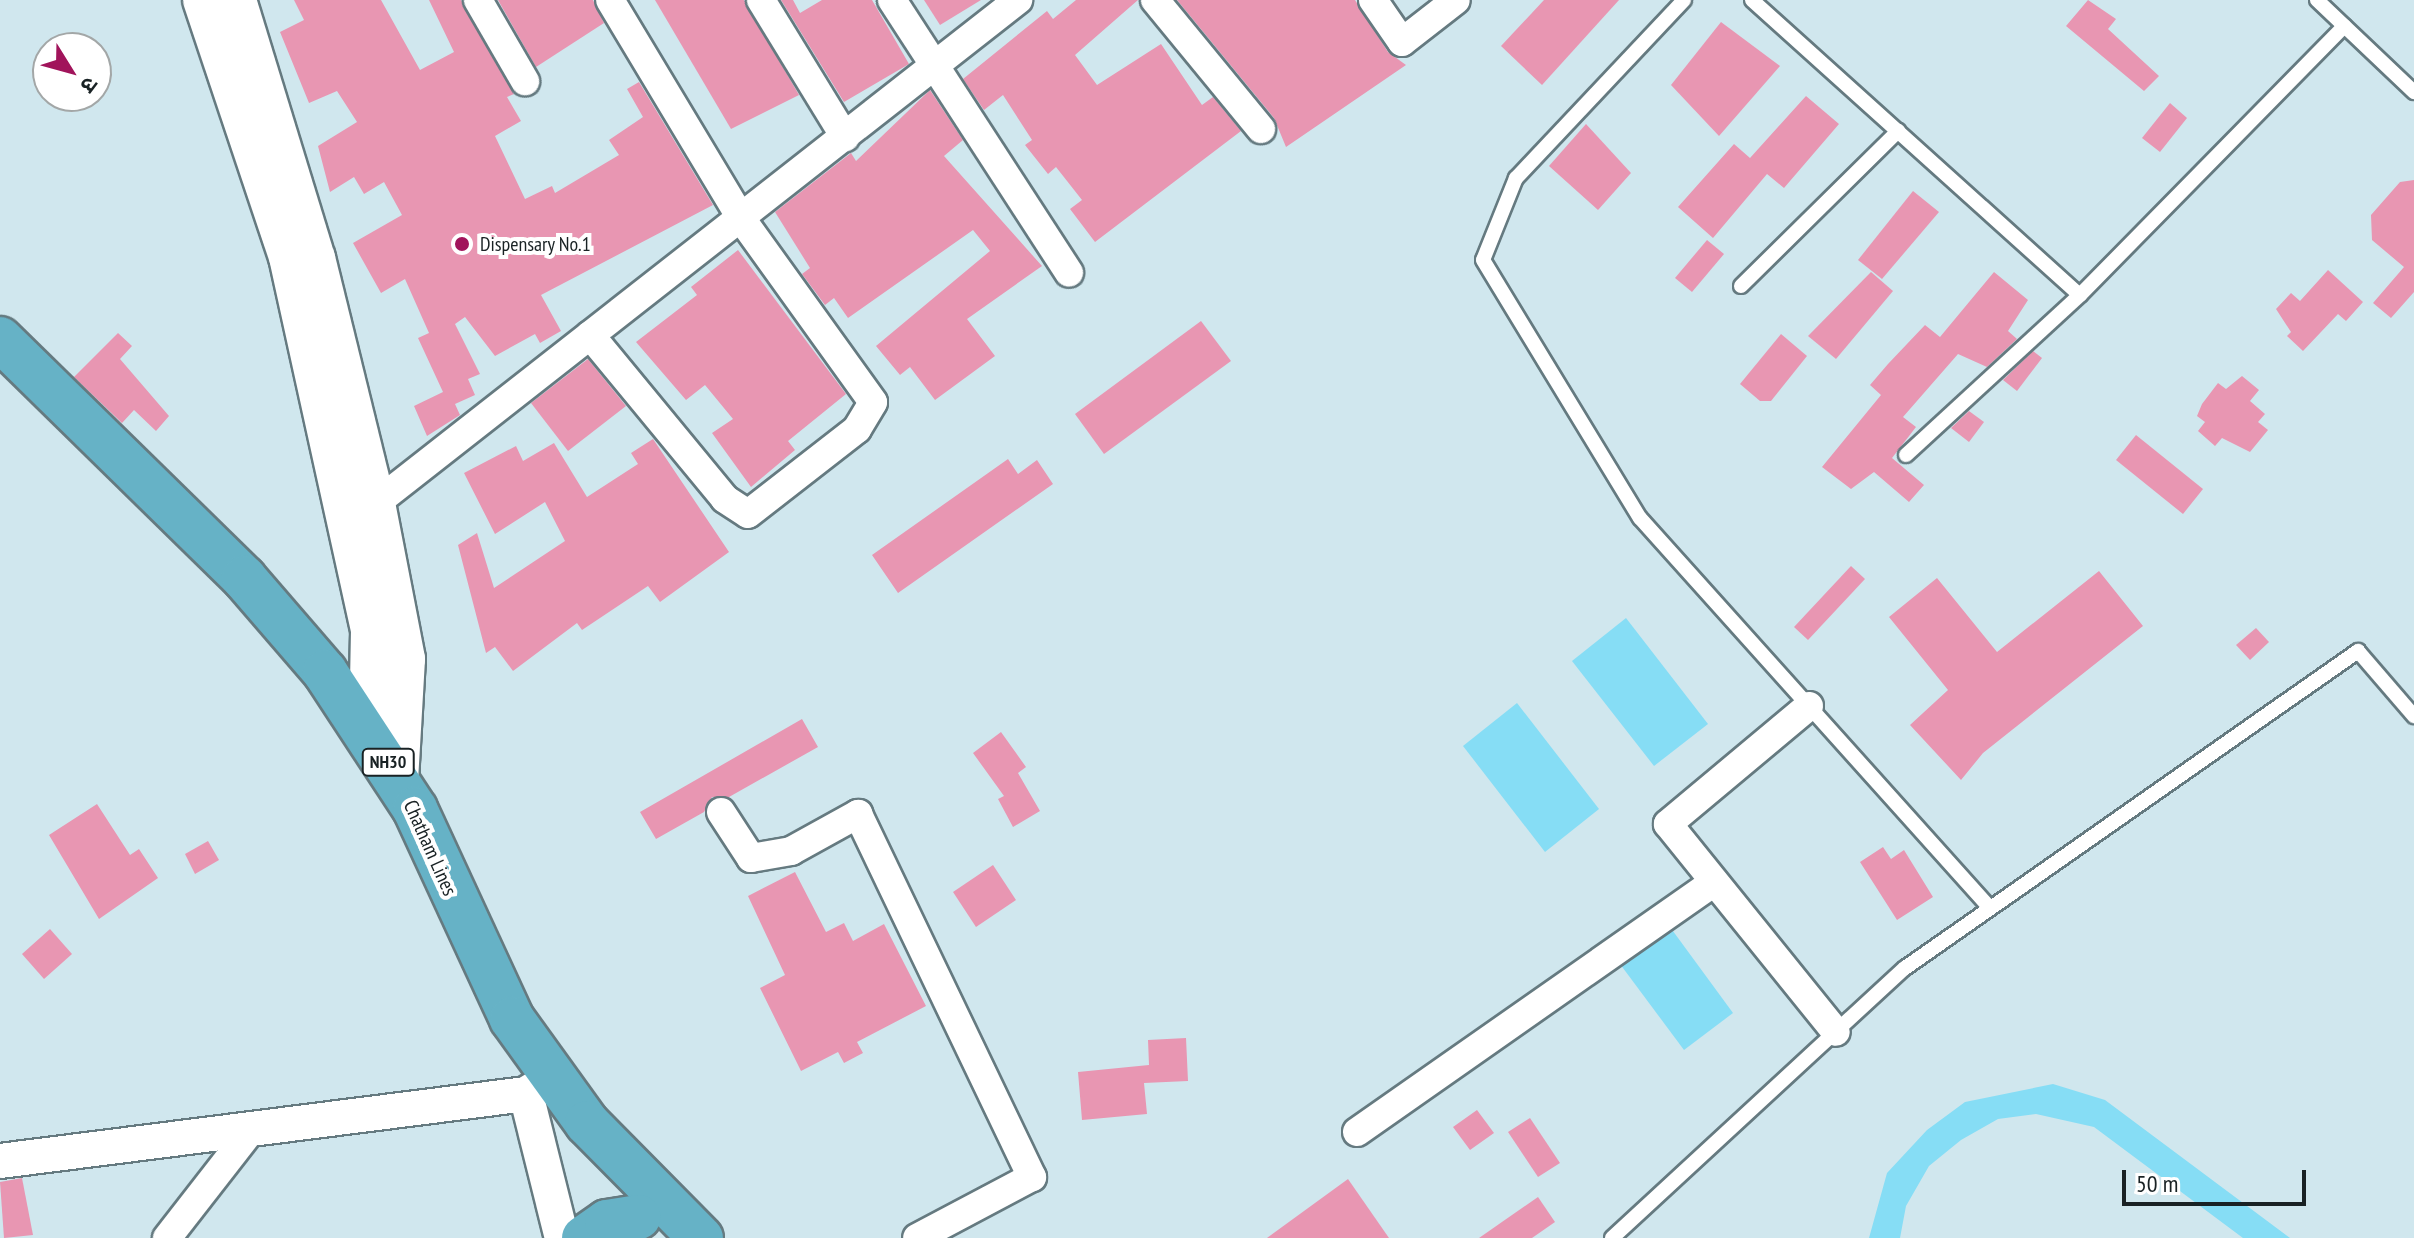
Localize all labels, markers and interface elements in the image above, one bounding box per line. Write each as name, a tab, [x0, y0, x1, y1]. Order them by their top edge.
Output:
north arrow	[32, 32, 112, 112]
text: उ	[75, 72, 105, 99]
place label: Dispensary No.1	[480, 232, 591, 256]
marker: Dispensary No.1	[451, 233, 473, 255]
road number: NH30	[360, 748, 416, 776]
street label: Chatham Lines	[398, 797, 462, 899]
scale bar	[2126, 1154, 2310, 1204]
text: 50 m	[2136, 1168, 2178, 1199]

